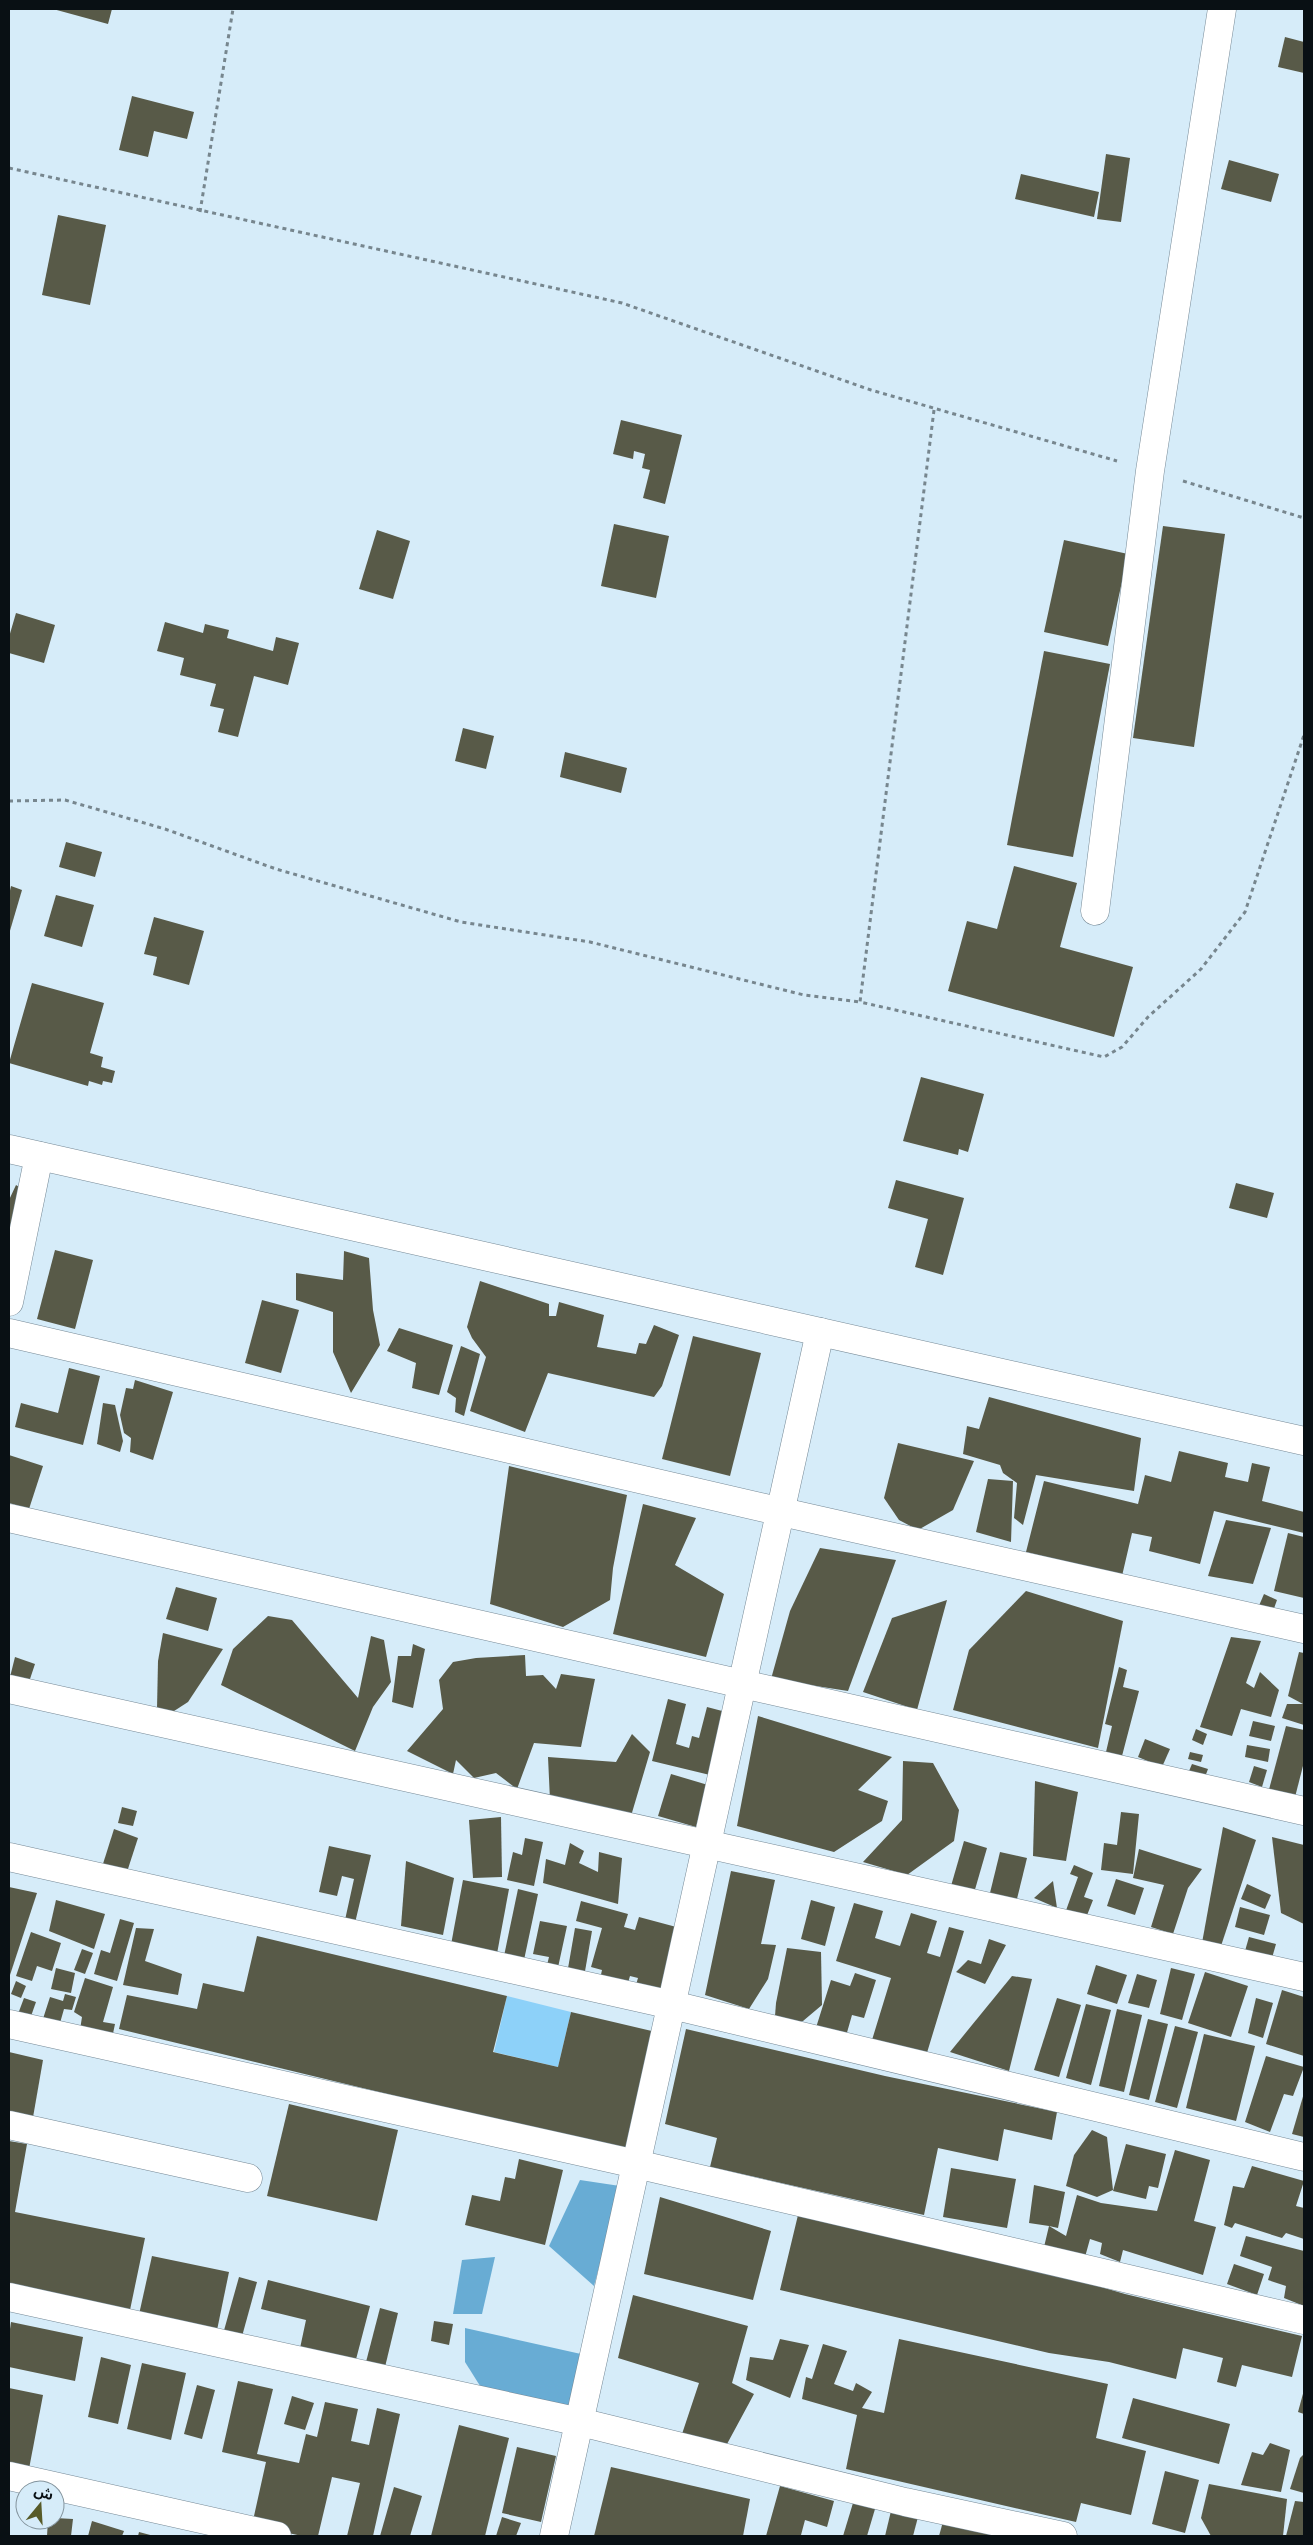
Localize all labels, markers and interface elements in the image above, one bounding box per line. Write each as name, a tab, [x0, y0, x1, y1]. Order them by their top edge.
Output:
north arrow	[15, 2480, 65, 2530]
text: ش	[32, 2481, 56, 2504]

